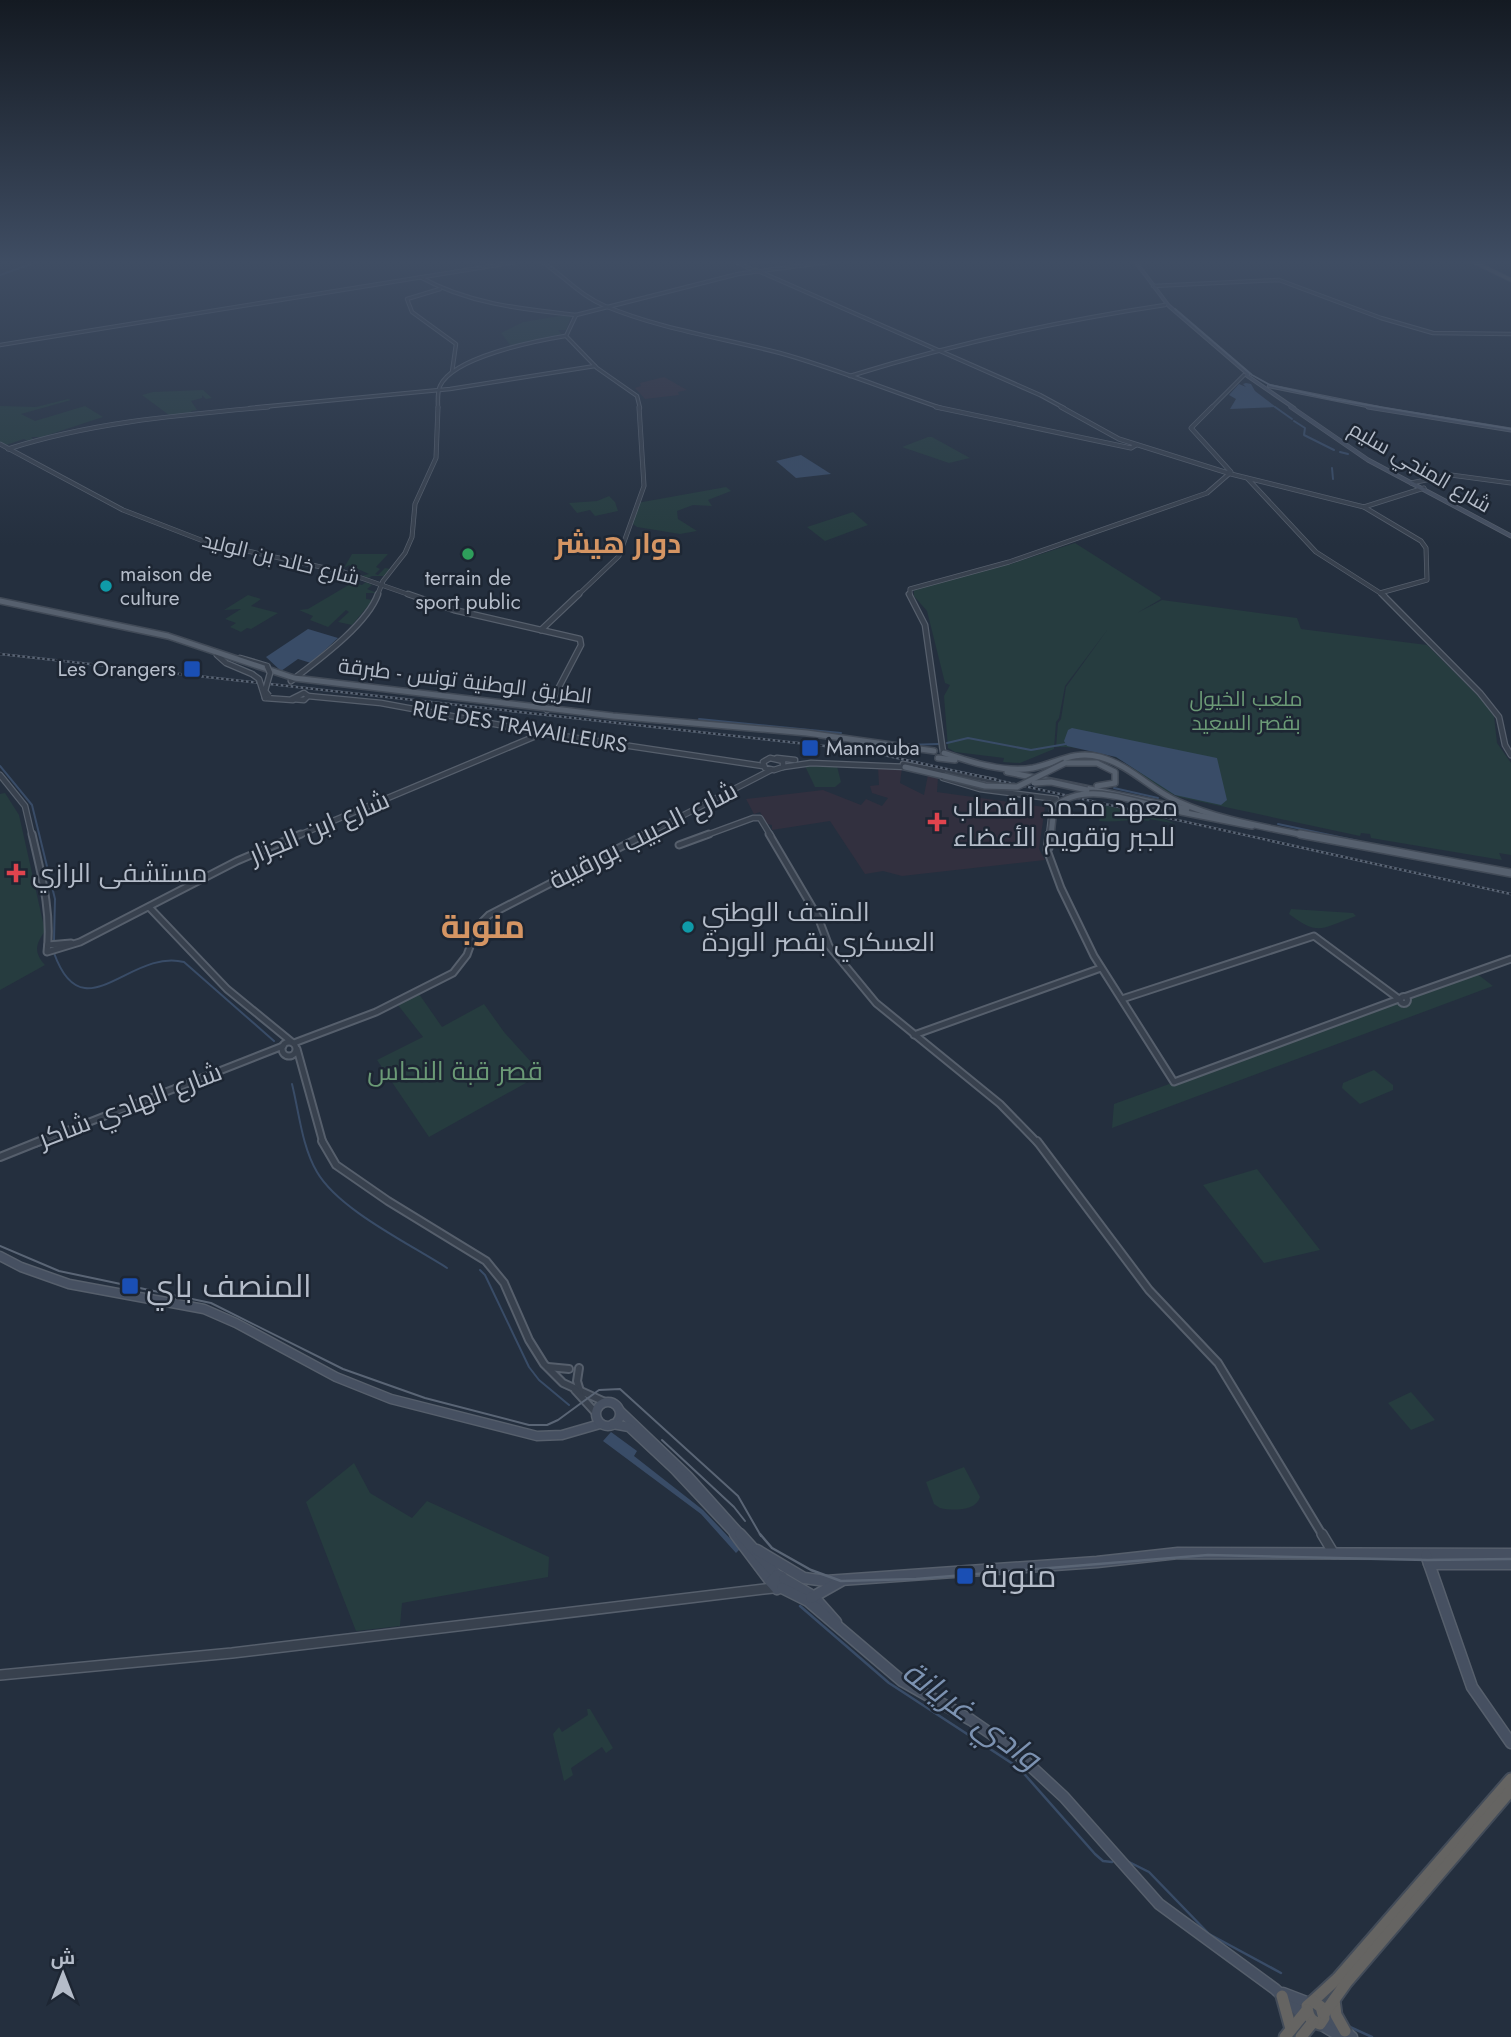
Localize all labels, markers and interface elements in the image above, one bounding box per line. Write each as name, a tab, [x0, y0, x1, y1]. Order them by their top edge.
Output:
street label: شارع المنجي سليم	[1343, 414, 1497, 521]
district label: دوار هيشر	[554, 523, 681, 564]
street label: شارع خالد بن الوليد	[199, 525, 363, 593]
marker: terrain de sport public	[460, 546, 476, 562]
place label: maison de culture	[120, 559, 212, 613]
place label: terrain de sport public	[415, 563, 521, 617]
marker: maison de culture	[98, 578, 114, 594]
street label: الطريق الوطنية تونس - طبرقة	[336, 651, 594, 711]
place label: Les Orangers	[58, 654, 176, 684]
marker: Les Orangers	[182, 659, 202, 679]
park label: ملعب الخيول بقصر السعيد	[1189, 684, 1303, 738]
street label: RUE DES TRAVAILLEURS	[410, 693, 630, 761]
place label: Mannouba	[826, 733, 920, 763]
marker: Mannouba	[800, 738, 820, 758]
street label: شارع الحبيب بورقيبة	[542, 771, 744, 899]
street label: شارع ابن الجزار	[241, 780, 395, 874]
place label: معهد محمد القصاب للجبر وتقويم الأعضاء	[953, 788, 1178, 856]
marker: معهد محمد القصاب للجبر وتقويم الأعضاء	[927, 812, 947, 832]
place label: مستشفى الرازي	[32, 854, 208, 893]
marker: مستشفى الرازي	[6, 863, 26, 883]
place label: المتحف الوطني العسكري بقصر الوردة	[702, 893, 935, 962]
district label: منوبة	[441, 903, 525, 950]
marker: المتحف الوطني العسكري بقصر الوردة	[680, 919, 696, 935]
street label: شارع الهادي شاكر	[31, 1052, 228, 1159]
park label: قصر قبة النحاس	[367, 1052, 543, 1090]
place label: المنصف باي	[146, 1263, 312, 1311]
marker: المنصف باي	[120, 1276, 140, 1296]
place label: منوبة	[981, 1553, 1057, 1599]
marker: منوبة	[955, 1566, 975, 1586]
water label: وادي غريانة	[891, 1648, 1052, 1784]
north arrow	[28, 1939, 98, 2009]
text: ش	[51, 1944, 75, 1971]

